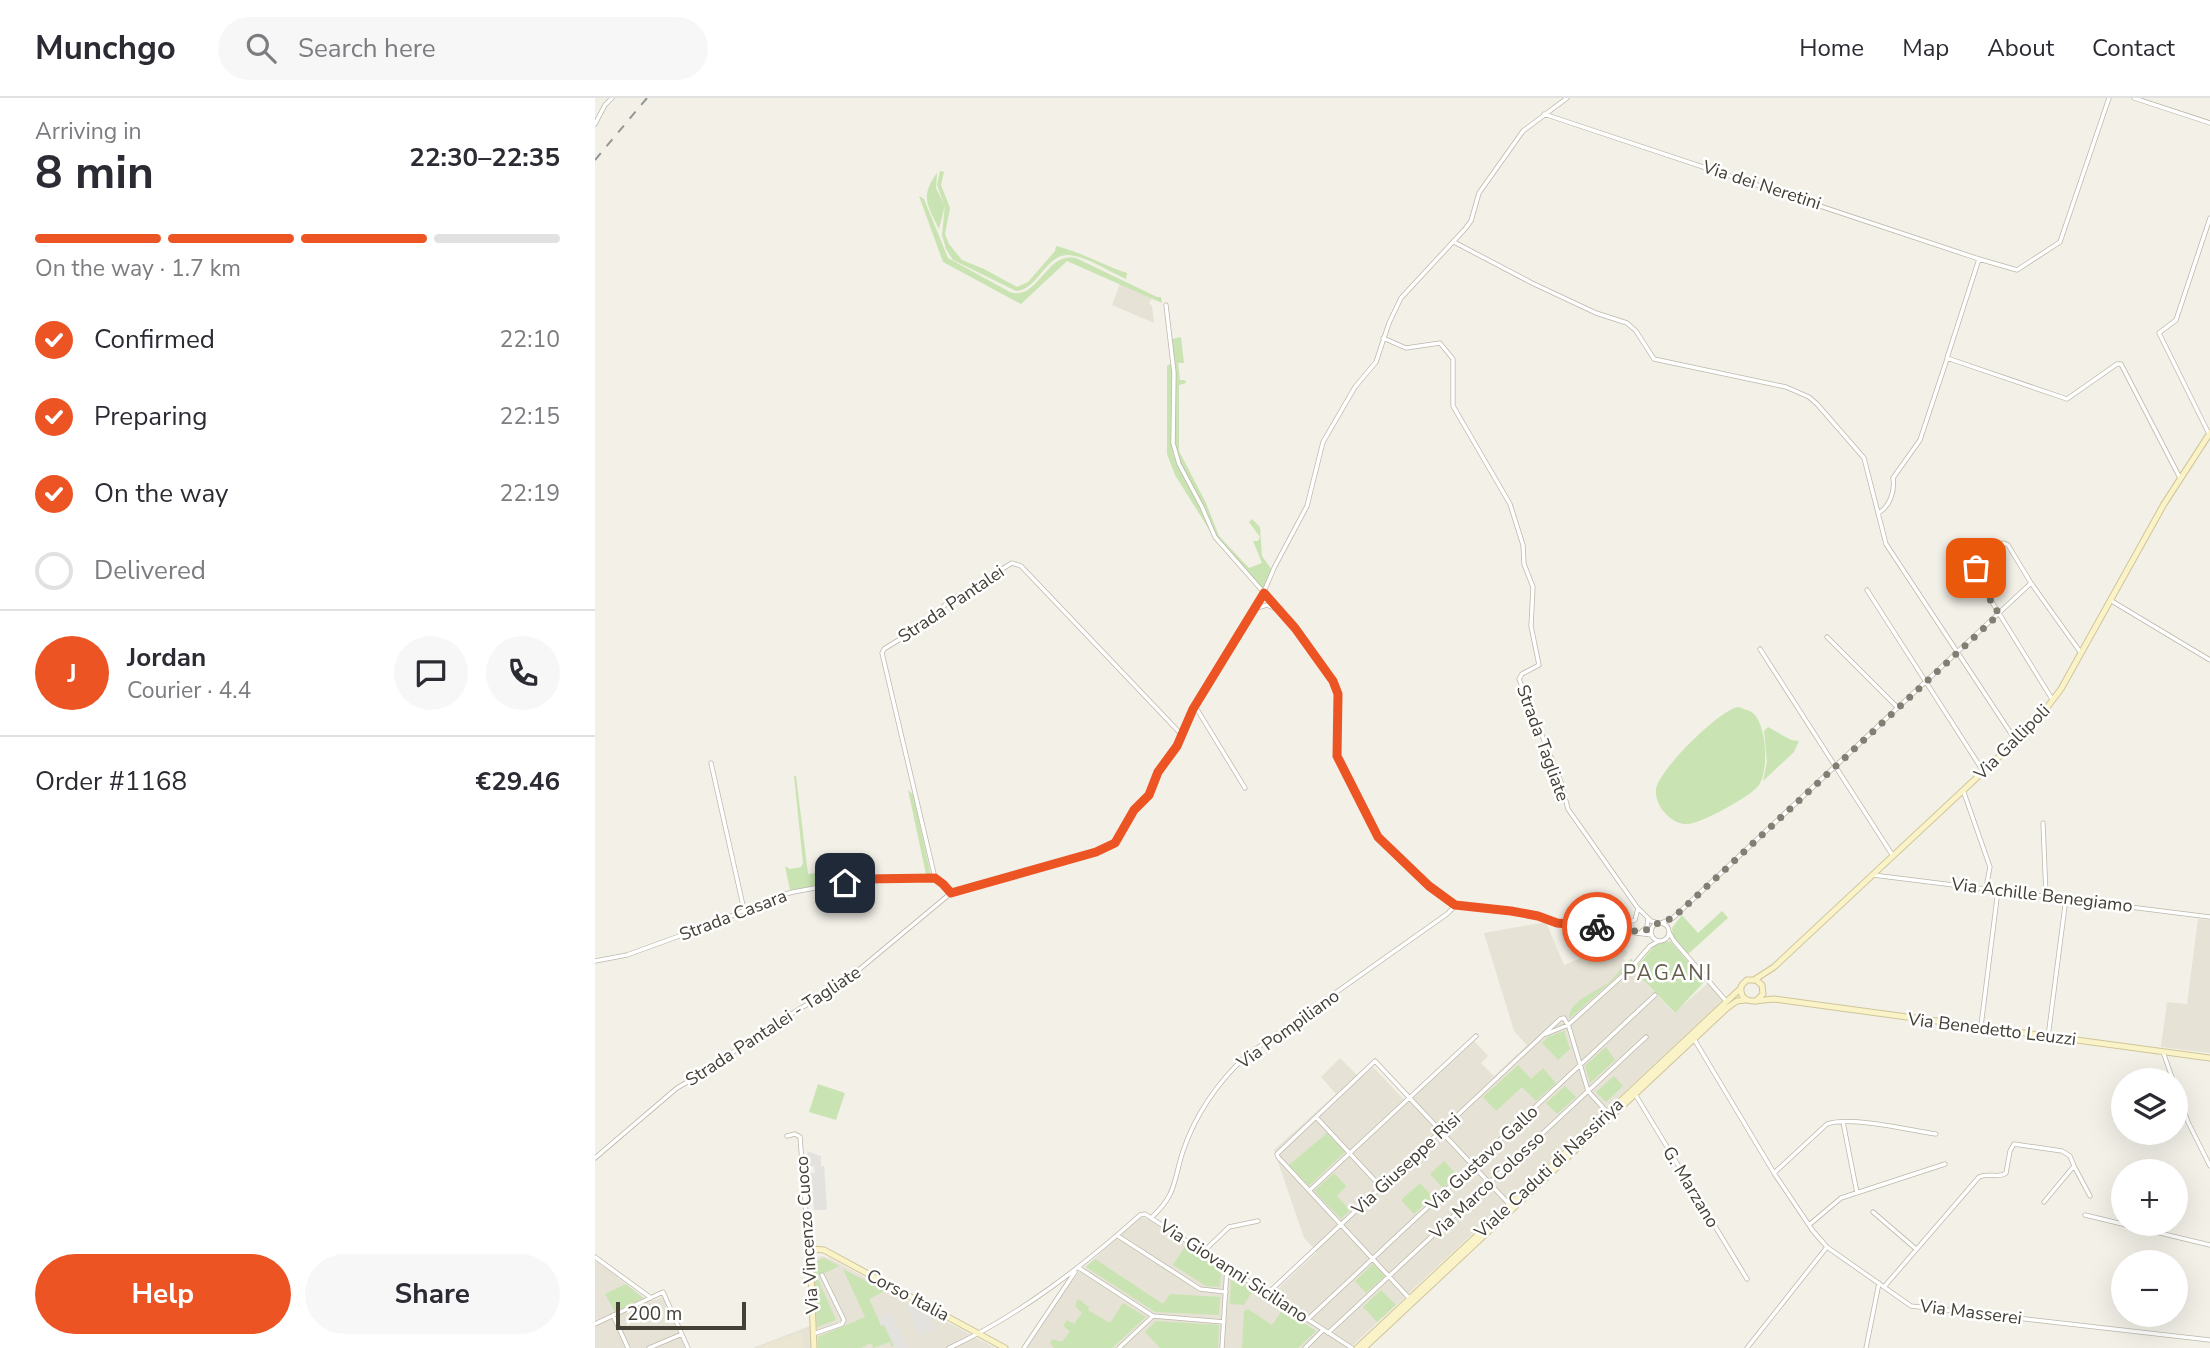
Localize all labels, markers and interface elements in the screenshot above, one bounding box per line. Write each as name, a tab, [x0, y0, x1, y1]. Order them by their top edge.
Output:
search box	[218, 17, 708, 80]
text: Munchgo	[35, 26, 176, 71]
icon: search	[242, 29, 280, 67]
text: Search here	[298, 31, 436, 66]
text: Home	[1799, 32, 1864, 64]
text: Map	[1902, 32, 1949, 64]
text: About	[1987, 32, 2054, 64]
text: Contact	[2092, 32, 2175, 64]
text: Arriving in	[35, 116, 142, 147]
text: 22:30–22:35	[409, 140, 560, 175]
text: 8 min	[35, 141, 154, 204]
street label: Via dei Neretini	[1699, 154, 1824, 215]
text: On the way · 1.7 km	[35, 253, 241, 284]
icon: check	[35, 321, 73, 359]
text: Confirmed	[94, 322, 215, 357]
text: 22:10	[500, 324, 560, 355]
icon: check	[35, 398, 73, 436]
text: Preparing	[94, 399, 207, 434]
text: 22:15	[500, 401, 560, 432]
icon: check	[35, 475, 73, 513]
text: On the way	[94, 476, 228, 511]
text: 22:19	[500, 478, 560, 509]
pin	[1946, 538, 2006, 598]
icon: bag	[1957, 549, 1995, 587]
text: Delivered	[94, 553, 206, 588]
street label: Strada Pantalei	[893, 560, 1009, 648]
button: chat	[394, 636, 468, 710]
button: phone	[486, 636, 560, 710]
text: Jordan	[127, 640, 206, 675]
text: J	[67, 656, 77, 691]
text: Courier · 4.4	[127, 675, 251, 706]
street label: Strada Tagliate	[1511, 681, 1575, 805]
street label: Via Gallipoli	[1968, 699, 2055, 786]
text: Order #1168	[35, 764, 187, 799]
text: €29.46	[476, 764, 560, 799]
pin	[815, 853, 875, 913]
icon: home	[826, 864, 864, 902]
street label: Via Achille Benegiamo	[1949, 872, 2134, 918]
street label: Strada Casara	[676, 883, 790, 947]
courier	[1562, 892, 1632, 962]
icon: bike	[1578, 908, 1616, 946]
district label: PAGANI	[1623, 959, 1713, 987]
street label: Strada Pantalei - Tagliate	[681, 960, 865, 1092]
street label: Via Pompiliano	[1231, 984, 1344, 1075]
street label: Via Benedetto Leuzzi	[1905, 1007, 2078, 1051]
map controls	[2111, 1068, 2188, 1327]
button: layers	[2111, 1068, 2188, 1145]
street label: Viale Caduti di Nassiriya	[1469, 1093, 1629, 1244]
street label: Via Gustavo Gallo	[1420, 1100, 1543, 1217]
street label: Via Giuseppe Risi	[1346, 1107, 1466, 1221]
street label: Via Marco Colosso	[1424, 1125, 1550, 1245]
street label: G. Marzano	[1657, 1142, 1725, 1232]
street label: Via Vincenzo Cuoco	[790, 1155, 825, 1316]
button: +	[2111, 1159, 2188, 1236]
street label: Via Giovanni Siciliano	[1154, 1213, 1313, 1328]
button: −	[2111, 1250, 2188, 1327]
button: Help	[35, 1254, 291, 1334]
button: Share	[305, 1254, 560, 1334]
street label: Corso Italia	[862, 1263, 954, 1327]
street label: Via Masserei	[1918, 1294, 2023, 1330]
scale bar	[616, 1299, 745, 1331]
text: 200 m	[627, 1301, 682, 1327]

